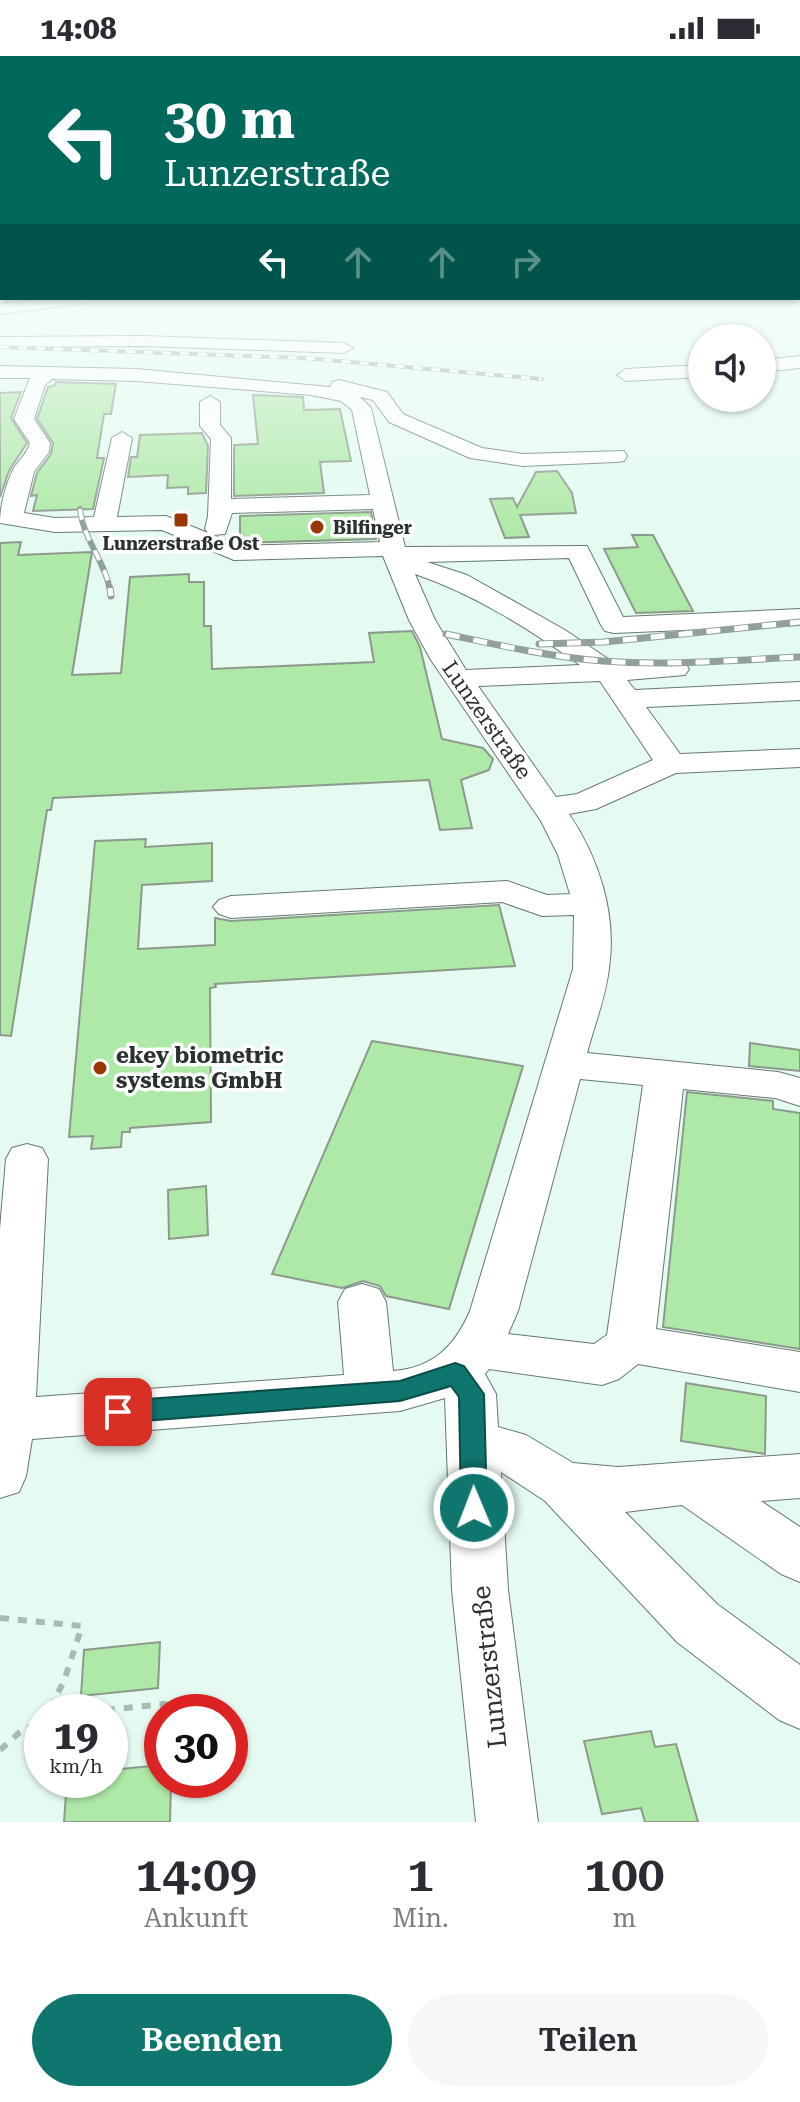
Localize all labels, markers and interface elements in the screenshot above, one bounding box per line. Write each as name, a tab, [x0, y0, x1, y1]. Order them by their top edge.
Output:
text: 14:08	[40, 11, 117, 46]
text: 30 m	[164, 86, 295, 152]
icon: left	[32, 88, 136, 192]
text: Lunzerstraße	[164, 153, 390, 195]
icon: left	[252, 240, 296, 284]
icon: ahead	[336, 240, 380, 284]
icon: ahead	[420, 240, 464, 284]
icon: right	[504, 240, 548, 284]
map controls	[688, 324, 776, 412]
button: sound	[688, 324, 776, 412]
marker: Lunzerstraße Ost	[172, 511, 190, 529]
place label: Bilfinger	[333, 517, 412, 538]
marker: Bilfinger	[308, 518, 326, 536]
place label: Lunzerstraße Ost	[103, 533, 259, 554]
street label: Lunzerstraße	[437, 656, 537, 784]
place label: ekey biometric systems GmbH	[116, 1043, 284, 1093]
marker: ekey biometric systems GmbH	[91, 1059, 109, 1077]
pin	[84, 1378, 152, 1446]
icon: arrive	[96, 1390, 140, 1434]
position arrow	[432, 1466, 516, 1550]
street label: Lunzerstraße	[466, 1584, 512, 1750]
speed limit sign: 30	[144, 1694, 248, 1798]
text: 19	[54, 1712, 98, 1759]
text: km/h	[49, 1754, 103, 1778]
text: 14:09	[135, 1847, 257, 1903]
text: 1	[407, 1847, 434, 1903]
text: 100	[584, 1847, 665, 1903]
text: Ankunft	[144, 1903, 248, 1933]
text: Min.	[392, 1903, 449, 1933]
text: m	[613, 1903, 636, 1933]
button: Beenden	[32, 1994, 392, 2086]
button: Teilen	[408, 1994, 768, 2086]

